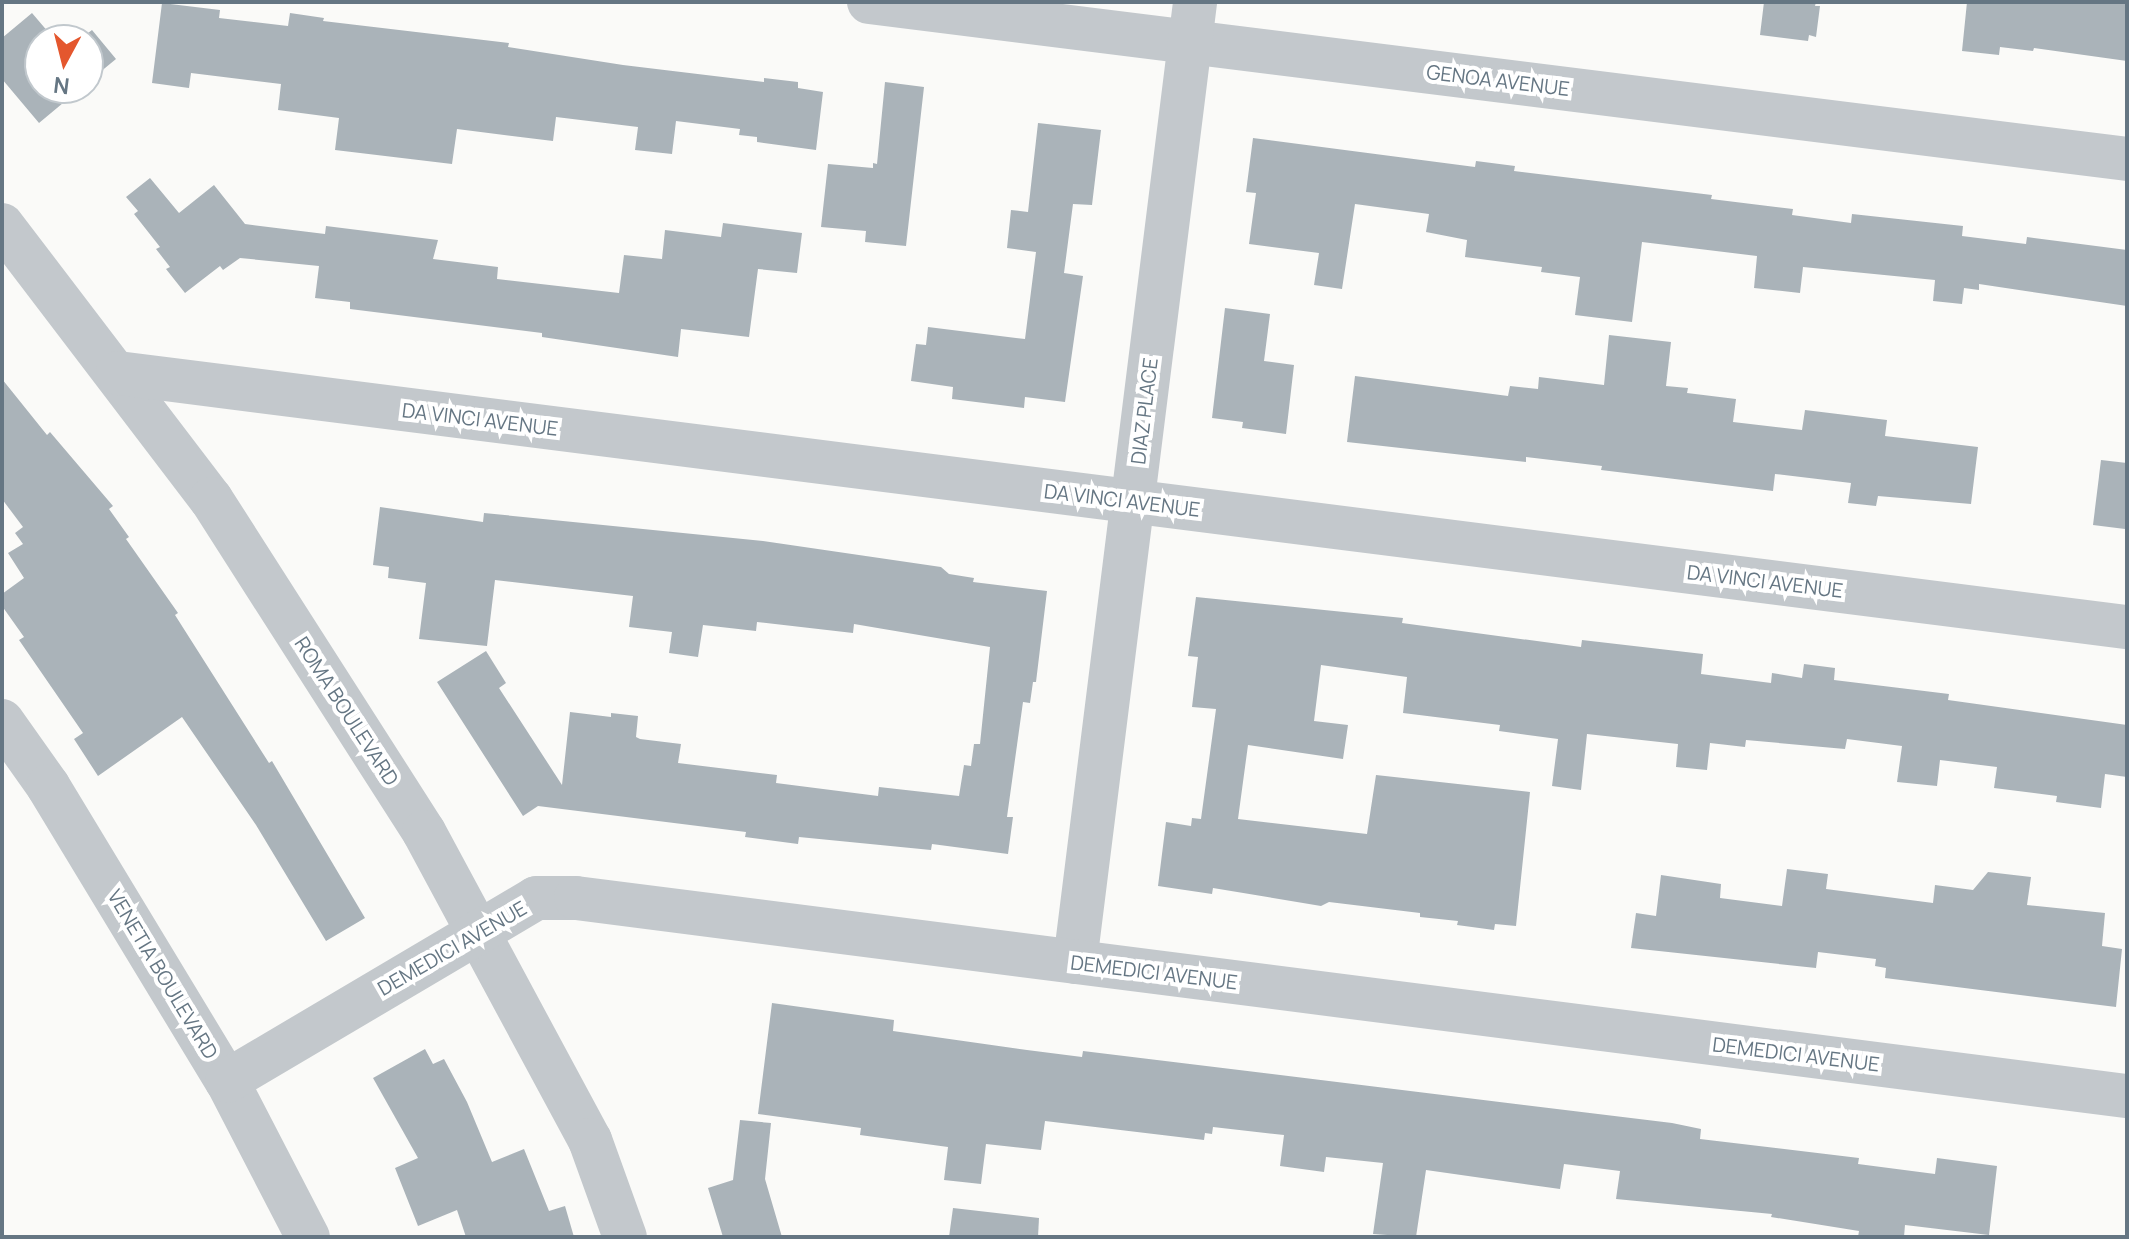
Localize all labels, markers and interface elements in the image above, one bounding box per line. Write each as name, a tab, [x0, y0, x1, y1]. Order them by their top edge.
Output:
north arrow	[24, 24, 104, 104]
street label: GENOA AVENUE	[1425, 59, 1571, 101]
text: N	[52, 70, 71, 102]
street label: DIAZ PLACE	[1126, 356, 1162, 466]
street label: DA VINCI AVENUE	[401, 398, 559, 440]
street label: DA VINCI AVENUE	[1043, 479, 1201, 521]
street label: DA VINCI AVENUE	[1686, 560, 1844, 602]
street label: ROMA BOULEVARD	[290, 632, 404, 790]
street label: VENETIA BOULEVARD	[103, 885, 223, 1063]
street label: DEMEDICI AVENUE	[373, 896, 531, 1000]
street label: DEMEDICI AVENUE	[1069, 950, 1239, 994]
street label: DEMEDICI AVENUE	[1711, 1032, 1881, 1076]

